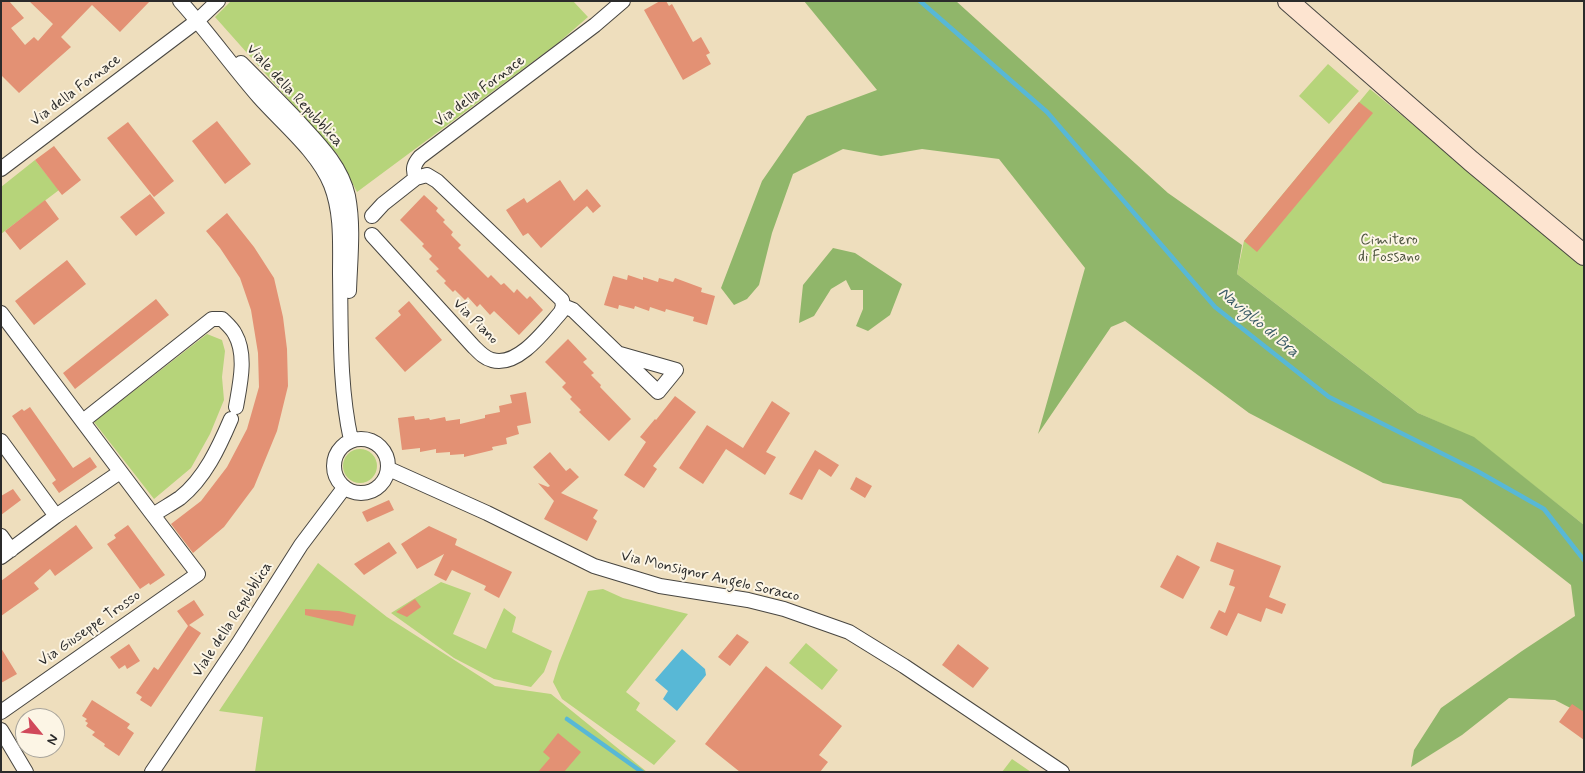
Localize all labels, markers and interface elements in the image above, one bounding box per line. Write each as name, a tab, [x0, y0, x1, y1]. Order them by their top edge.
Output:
street label: Viale della Repubblica	[242, 41, 346, 151]
street label: Via della Fornace	[27, 51, 125, 131]
street label: Via della Fornace	[431, 52, 529, 132]
park label: Cimitero di Fossano	[1358, 232, 1420, 267]
water label: Naviglio di Bra	[1214, 284, 1302, 362]
street label: Via Piano	[448, 295, 502, 349]
street label: Via Monsignor Angelo Soracco	[619, 548, 801, 606]
street label: Viale della Repubblica	[189, 559, 277, 681]
street label: Via Giuseppe Trosso	[35, 587, 145, 671]
north arrow	[15, 708, 65, 758]
text: N	[42, 731, 63, 748]

